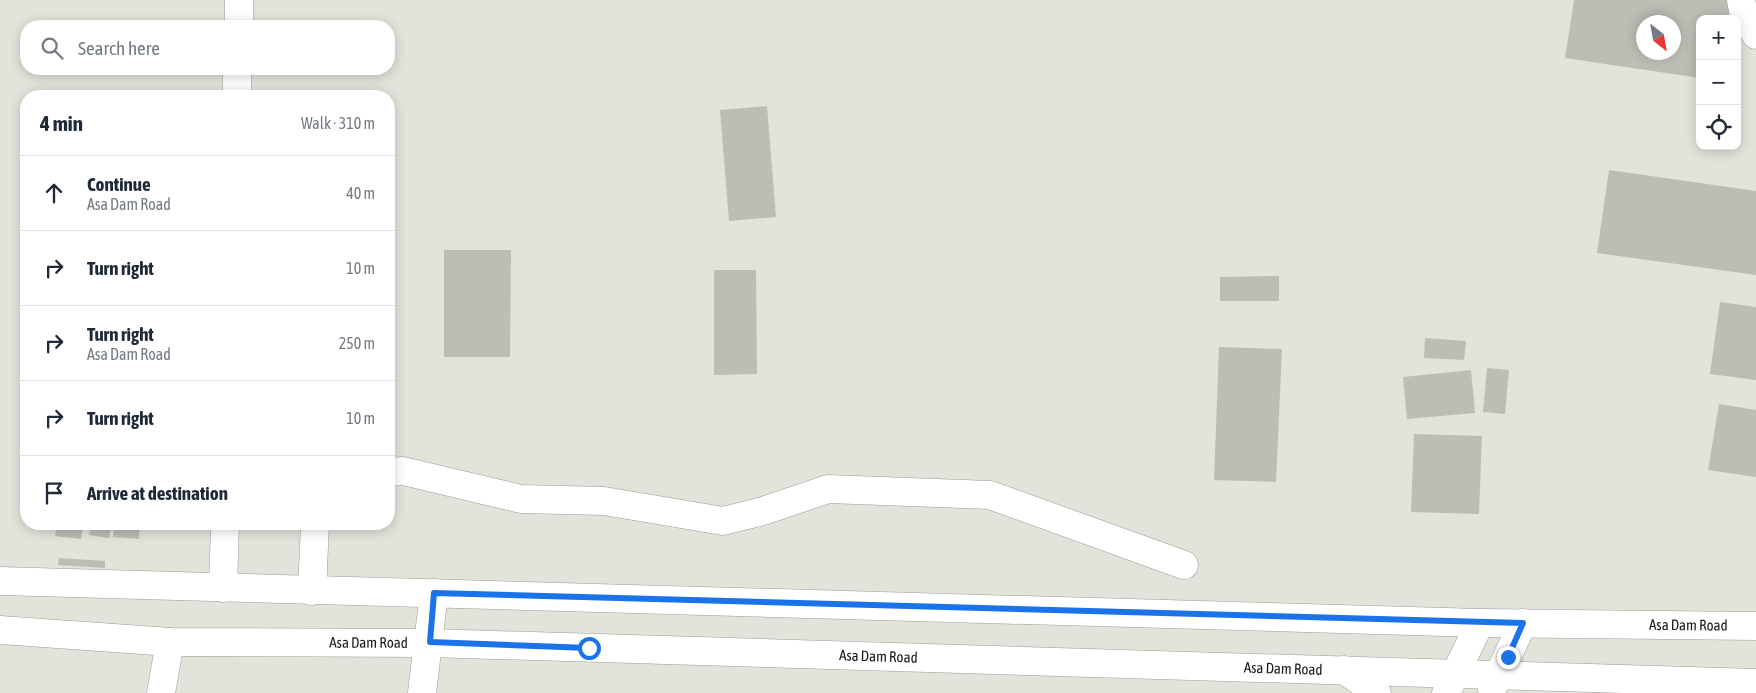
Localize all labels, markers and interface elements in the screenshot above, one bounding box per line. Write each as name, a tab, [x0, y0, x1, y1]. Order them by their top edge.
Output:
north arrow	[1636, 15, 1681, 60]
map controls	[1696, 15, 1741, 150]
button: +	[1696, 15, 1741, 60]
search box	[20, 20, 395, 75]
icon: search	[38, 34, 66, 62]
text: Search here	[78, 37, 160, 59]
button: −	[1696, 60, 1741, 105]
button: locate	[1696, 105, 1741, 150]
text: 4 min	[40, 111, 83, 135]
text: Walk · 310 m	[301, 114, 375, 132]
text: Continue	[87, 173, 151, 195]
icon: ahead	[40, 179, 68, 207]
text: 40 m	[346, 184, 375, 202]
text: Asa Dam Road	[87, 195, 171, 213]
icon: right	[40, 254, 68, 282]
text: Turn right	[87, 257, 154, 279]
text: 10 m	[346, 259, 375, 277]
text: Turn right	[87, 323, 154, 345]
icon: right	[40, 329, 68, 357]
text: 250 m	[339, 334, 375, 352]
text: Asa Dam Road	[87, 345, 171, 363]
icon: right	[40, 404, 68, 432]
text: Turn right	[87, 407, 154, 429]
text: 10 m	[346, 409, 375, 427]
icon: arrive	[40, 479, 68, 507]
text: Arrive at destination	[87, 482, 228, 504]
street label: Asa Dam Road	[1649, 616, 1728, 634]
street label: Asa Dam Road	[329, 634, 408, 651]
route start	[578, 637, 601, 660]
street label: Asa Dam Road	[839, 646, 918, 666]
route end	[1497, 646, 1520, 669]
street label: Asa Dam Road	[1244, 659, 1323, 678]

